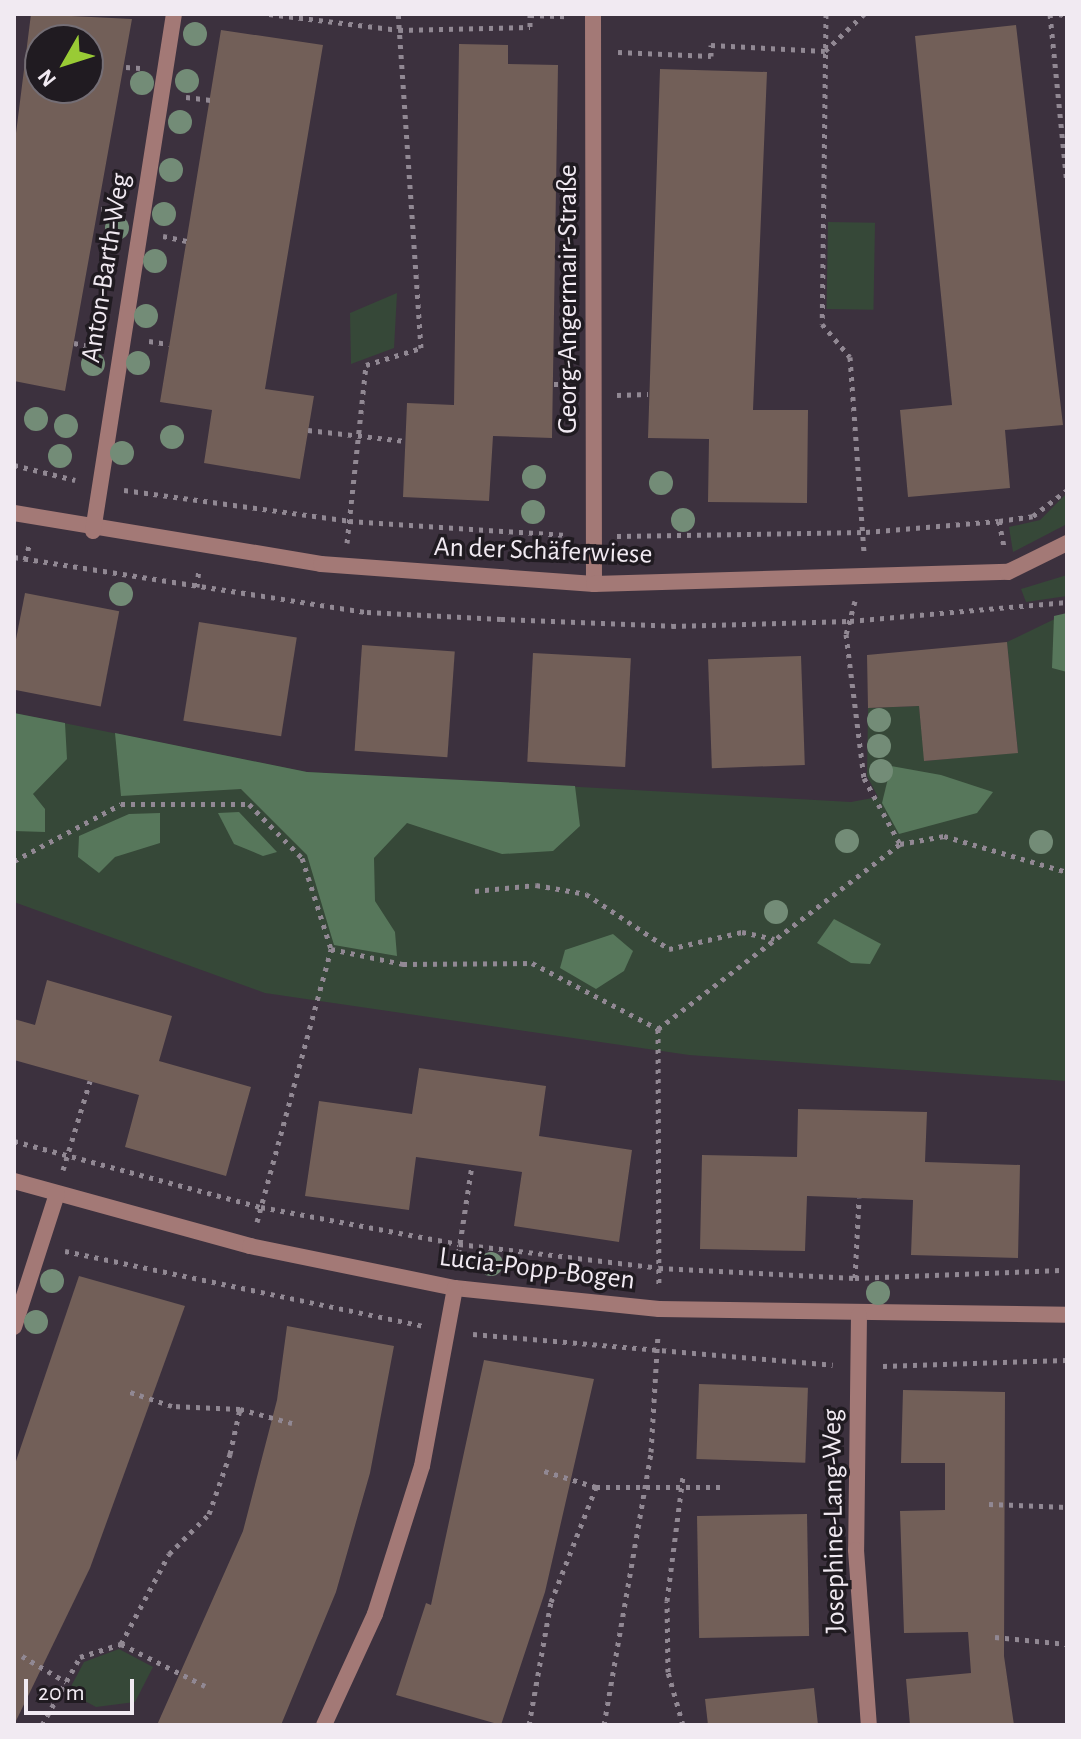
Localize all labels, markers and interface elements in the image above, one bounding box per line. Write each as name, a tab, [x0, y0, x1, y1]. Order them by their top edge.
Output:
north arrow	[24, 24, 104, 104]
text: N	[34, 65, 60, 91]
street label: Georg-Angermair-Straße	[551, 164, 585, 434]
street label: Anton-Barth-Weg	[74, 171, 138, 365]
street label: An der Schäferwiese	[433, 530, 653, 572]
street label: Lucia-Popp-Bogen	[437, 1240, 637, 1298]
street label: Josephine-Lang-Weg	[815, 1408, 853, 1634]
scale bar	[28, 1663, 138, 1713]
text: 20 m	[38, 1681, 85, 1705]

